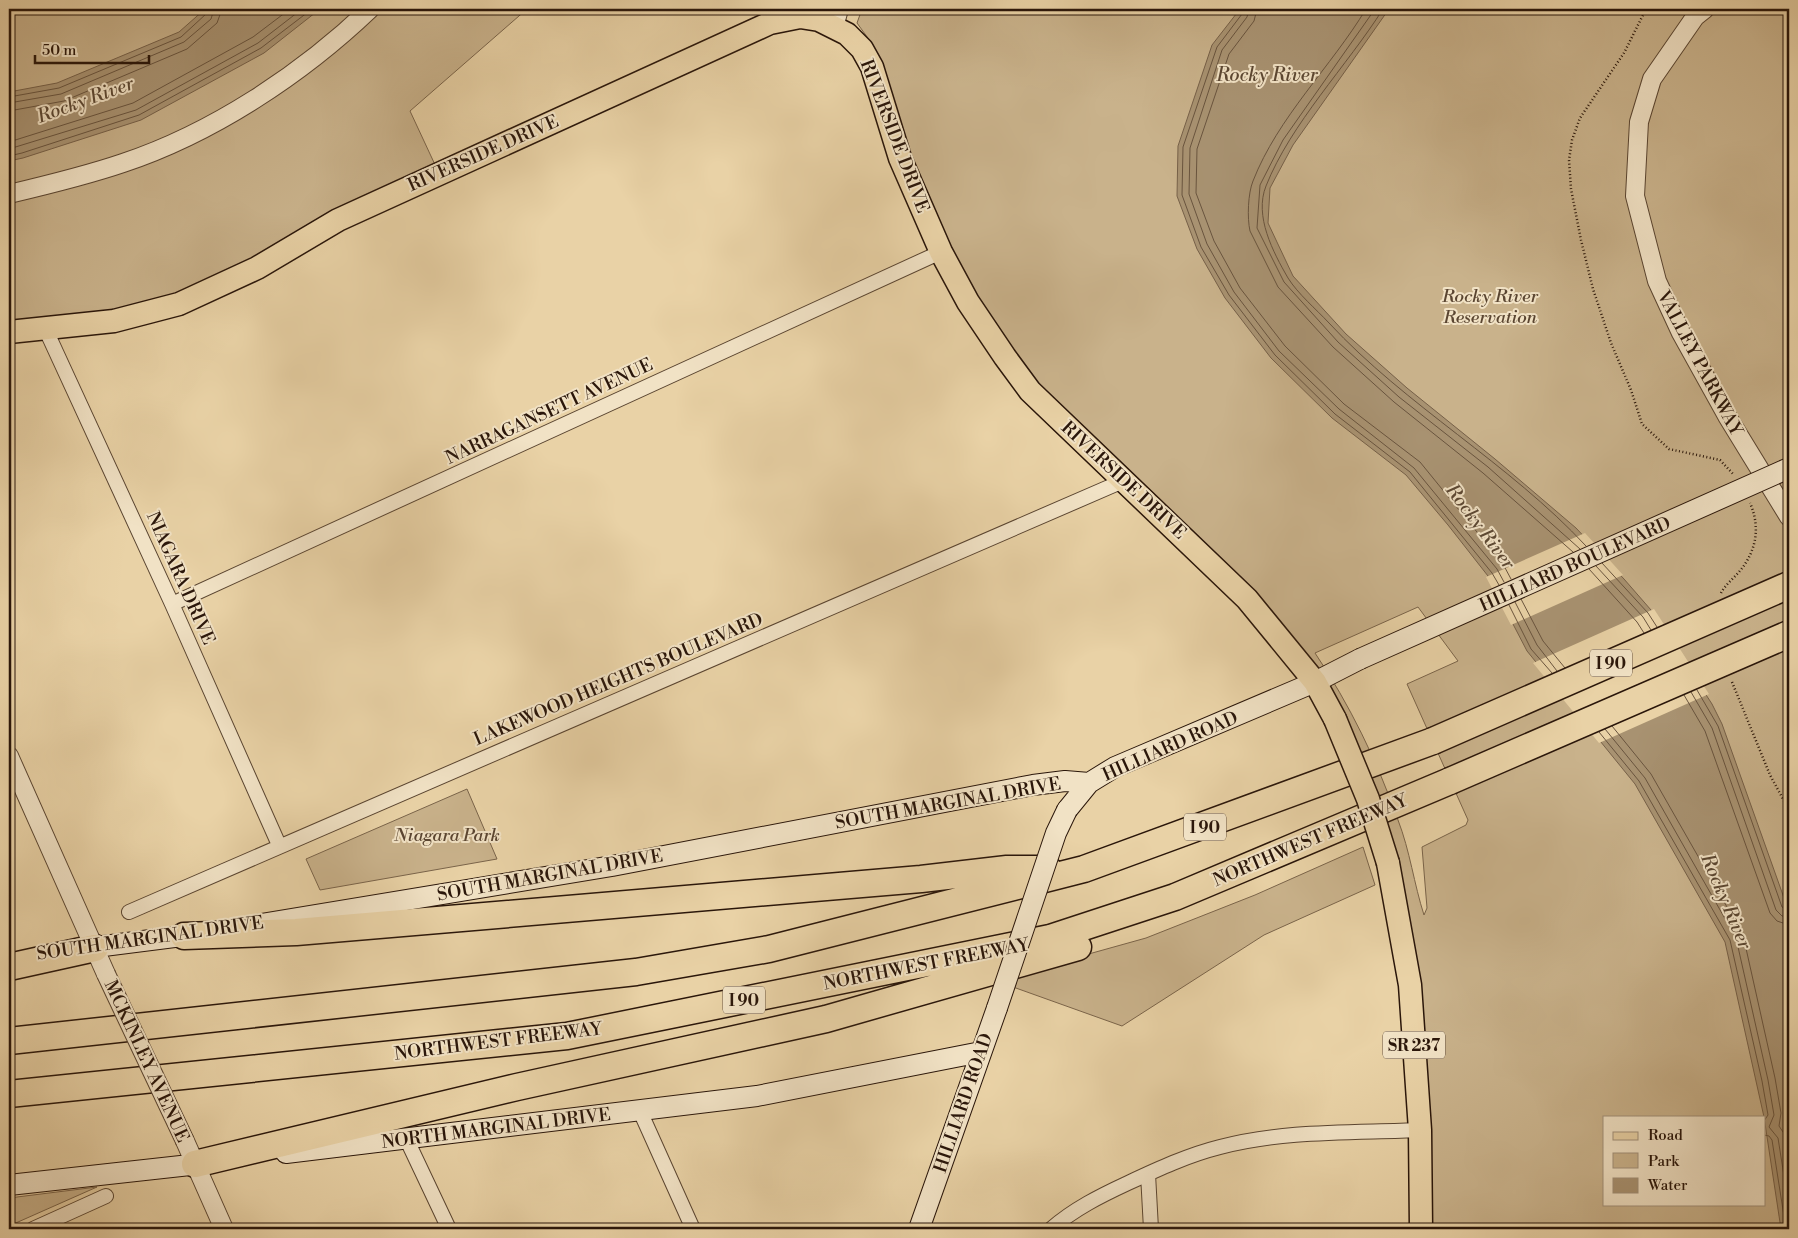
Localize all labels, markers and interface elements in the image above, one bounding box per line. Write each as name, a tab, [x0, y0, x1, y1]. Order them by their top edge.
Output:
scale bar	[35, 32, 149, 64]
text: 50 m	[42, 41, 76, 60]
street label: RIVERSIDE DRIVE	[855, 56, 934, 216]
water label: Rocky River	[1215, 63, 1319, 87]
water label: Rocky River	[33, 71, 138, 129]
street label: RIVERSIDE DRIVE	[404, 110, 562, 197]
park label: Rocky River Reservation	[1441, 285, 1538, 329]
street label: VALLEY PARKWAY	[1651, 286, 1748, 441]
street label: NARRAGANSETT AVENUE	[442, 353, 657, 470]
street label: RIVERSIDE DRIVE	[1056, 416, 1191, 544]
water label: Rocky River	[1439, 478, 1521, 575]
street label: NIAGARA DRIVE	[141, 508, 220, 648]
street label: HILLIARD BOULEVARD	[1476, 512, 1675, 617]
street label: LAKEWOOD HEIGHTS BOULEVARD	[470, 608, 766, 751]
road number: I 90	[1590, 650, 1632, 676]
street label: HILLIARD ROAD	[1099, 706, 1242, 787]
street label: SOUTH MARGINAL DRIVE	[833, 772, 1063, 835]
street label: NORTHWEST FREEWAY	[1209, 789, 1412, 892]
road number: I 90	[1184, 814, 1226, 840]
park label: Niagara Park	[393, 824, 500, 847]
street label: SOUTH MARGINAL DRIVE	[435, 844, 665, 907]
water label: Rocky River	[1695, 849, 1757, 954]
street label: SOUTH MARGINAL DRIVE	[35, 911, 265, 966]
street label: NORTHWEST FREEWAY	[821, 933, 1032, 996]
street label: MCKINLEY AVENUE	[99, 976, 194, 1146]
road number: I 90	[723, 986, 765, 1014]
street label: NORTHWEST FREEWAY	[393, 1017, 604, 1066]
street label: HILLIARD ROAD	[929, 1030, 998, 1176]
road number: SR 237	[1383, 1032, 1445, 1058]
street label: NORTH MARGINAL DRIVE	[380, 1103, 612, 1154]
legend	[1603, 1116, 1766, 1206]
text: Road	[1648, 1126, 1683, 1145]
text: Park	[1648, 1152, 1680, 1171]
text: Water	[1647, 1176, 1688, 1195]

